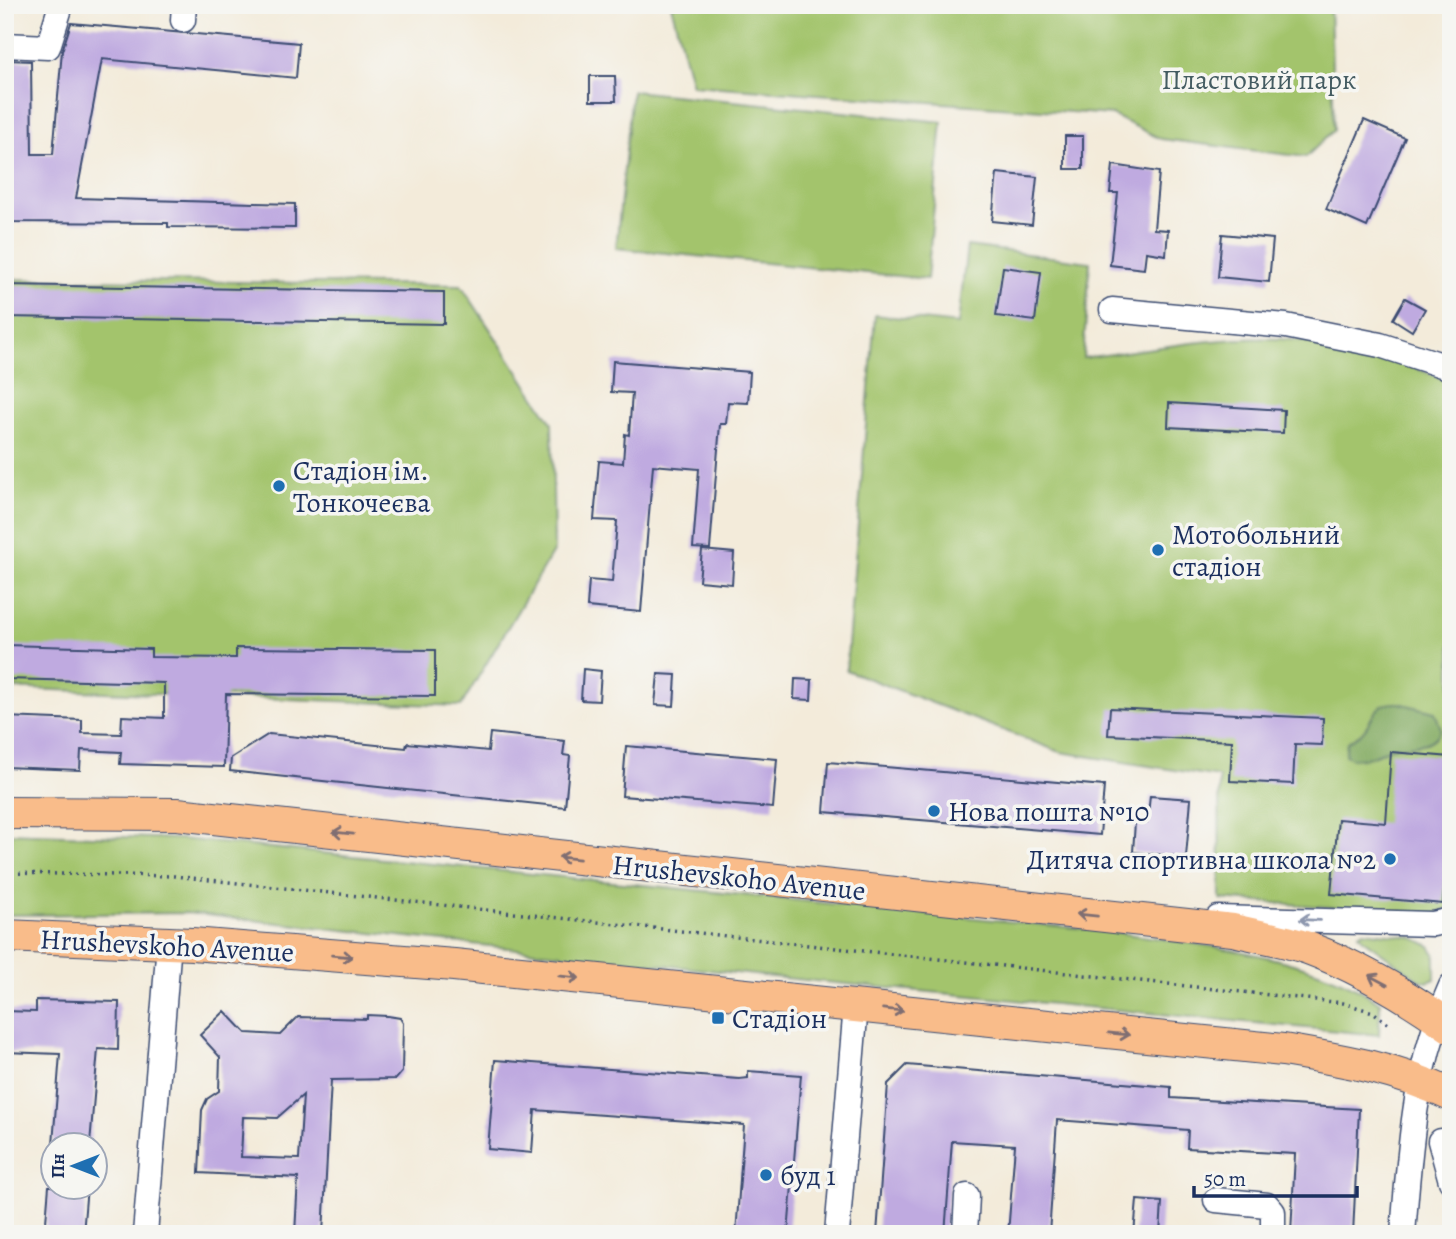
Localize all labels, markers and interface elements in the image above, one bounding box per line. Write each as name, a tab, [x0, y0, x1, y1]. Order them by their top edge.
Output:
park label: Пластовий парк	[1161, 61, 1357, 99]
place label: Стадіон ім. Тонкочеєва	[293, 452, 431, 522]
marker: Стадіон ім. Тонкочеєва	[271, 478, 287, 494]
place label: Мотобольний стадіон	[1172, 516, 1340, 586]
marker: Мотобольний стадіон	[1150, 542, 1166, 558]
place label: Нова пошта №10	[948, 793, 1150, 831]
marker: Нова пошта №10	[926, 803, 942, 819]
one-way arrow	[332, 826, 355, 839]
place label: Дитяча спортивна школа №2	[1027, 841, 1376, 879]
street label: Hrushevskoho Avenue	[610, 846, 867, 910]
marker: Дитяча спортивна школа №2	[1382, 851, 1398, 867]
one-way arrow	[558, 852, 581, 865]
one-way arrow	[1077, 908, 1099, 921]
one-way arrow	[1299, 913, 1322, 926]
street label: Hrushevskoho Avenue	[39, 920, 295, 972]
one-way arrow	[331, 949, 353, 962]
one-way arrow	[557, 971, 580, 984]
one-way arrow	[1369, 973, 1389, 987]
place label: Стадіон	[732, 1000, 827, 1038]
one-way arrow	[881, 1003, 904, 1016]
marker: Стадіон	[710, 1010, 726, 1026]
one-way arrow	[1107, 1028, 1130, 1041]
north arrow	[38, 1130, 108, 1200]
text: Пн	[45, 1154, 71, 1178]
scale bar	[1194, 1155, 1356, 1199]
place label: буд 1	[780, 1157, 836, 1195]
text: 50 m	[1204, 1165, 1246, 1193]
marker: буд 1	[758, 1167, 774, 1183]

